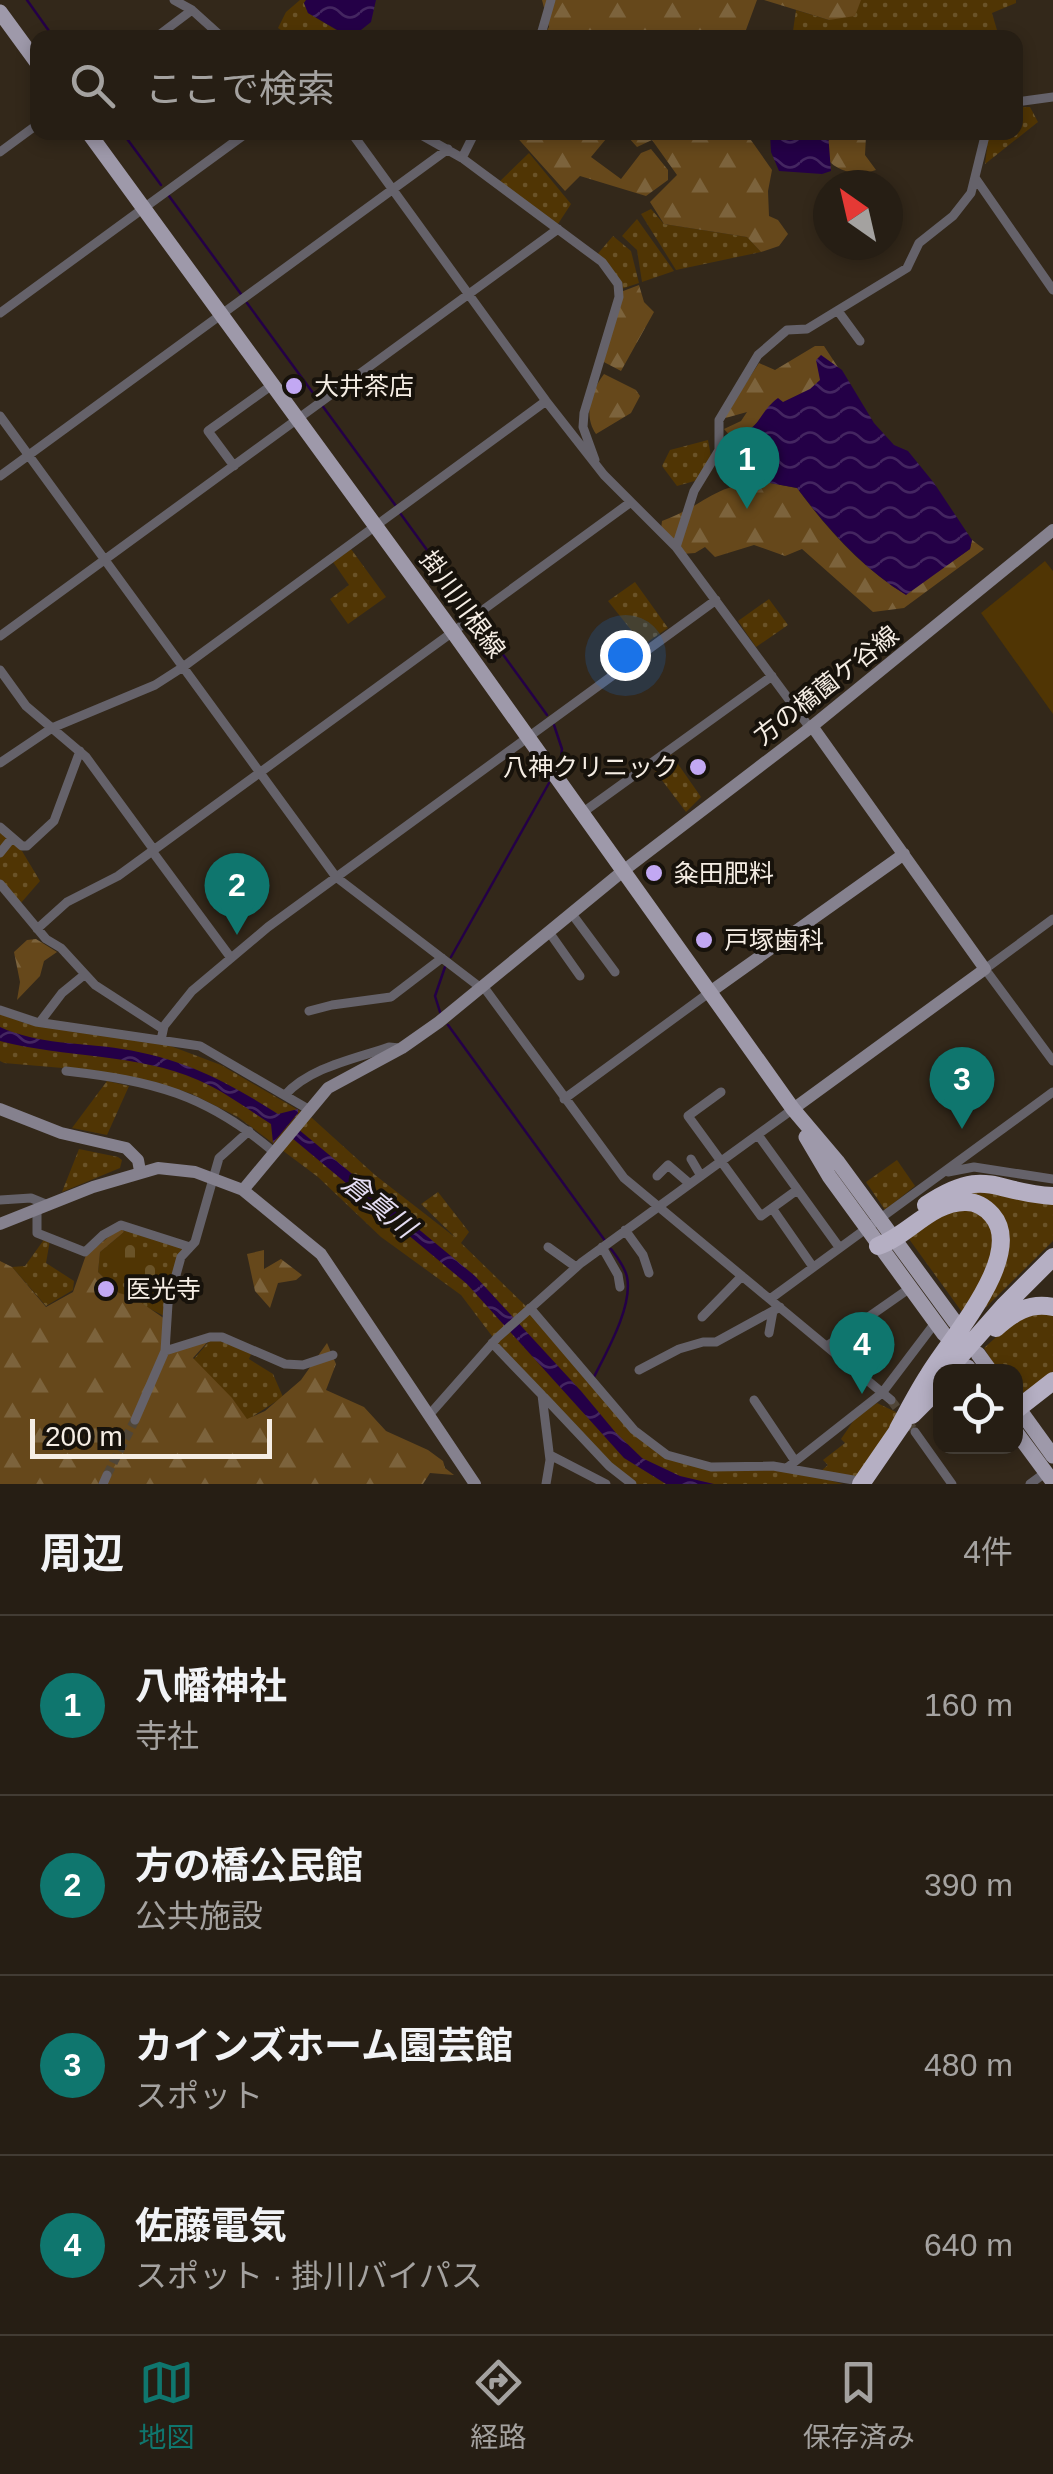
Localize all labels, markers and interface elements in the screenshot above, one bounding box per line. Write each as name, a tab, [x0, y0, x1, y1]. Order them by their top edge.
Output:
search box	[30, 30, 1023, 140]
icon: search	[65, 58, 120, 113]
text: ここで検索	[145, 68, 335, 110]
north arrow	[813, 170, 903, 260]
place label: 大井茶店	[314, 372, 414, 400]
marker: 大井茶店	[283, 375, 305, 397]
pin: 1	[714, 426, 780, 509]
street label: 掛川川根線	[415, 545, 511, 663]
street label: 方の橋薗ケ谷線	[748, 620, 904, 750]
your location	[600, 630, 651, 681]
place label: 八神クリニック	[503, 753, 678, 781]
marker: 八神クリニック	[687, 756, 709, 778]
pin: 2	[204, 852, 270, 935]
place label: 粂田肥料	[674, 859, 774, 887]
marker: 粂田肥料	[643, 862, 665, 884]
place label: 戸塚歯科	[724, 926, 824, 954]
marker: 戸塚歯科	[693, 929, 715, 951]
pin: 3	[930, 1046, 994, 1129]
water label: 倉真川	[336, 1167, 423, 1246]
place label: 医光寺	[126, 1275, 201, 1303]
marker: 医光寺	[95, 1278, 117, 1300]
pin: 4	[830, 1312, 894, 1394]
map controls	[933, 1364, 1023, 1454]
button: locate	[933, 1364, 1023, 1454]
scale bar	[30, 1414, 272, 1458]
text: 200 m	[45, 1421, 123, 1452]
text: 周辺	[40, 1530, 124, 1577]
text: 4件	[963, 1534, 1013, 1570]
text: 八幡神社	[135, 1665, 287, 1707]
text: 1	[64, 1687, 81, 1723]
text: 160 m	[924, 1687, 1013, 1723]
text: 寺社	[135, 1718, 199, 1754]
text: 方の橋公民館	[135, 1845, 363, 1887]
text: 2	[64, 1867, 81, 1903]
text: 390 m	[924, 1867, 1013, 1903]
text: 公共施設	[135, 1898, 263, 1934]
text: カインズホーム園芸館	[135, 2025, 513, 2067]
text: 3	[64, 2047, 81, 2083]
text: 480 m	[924, 2047, 1013, 2083]
text: スポット	[135, 2078, 263, 2114]
text: 佐藤電気	[135, 2205, 287, 2247]
text: 4	[64, 2227, 81, 2263]
text: 640 m	[924, 2227, 1013, 2263]
text: スポット · 掛川バイパス	[135, 2258, 483, 2294]
tab: 地図	[138, 2355, 194, 2455]
tab: 経路	[470, 2355, 527, 2455]
tab: 保存済み	[803, 2355, 915, 2455]

